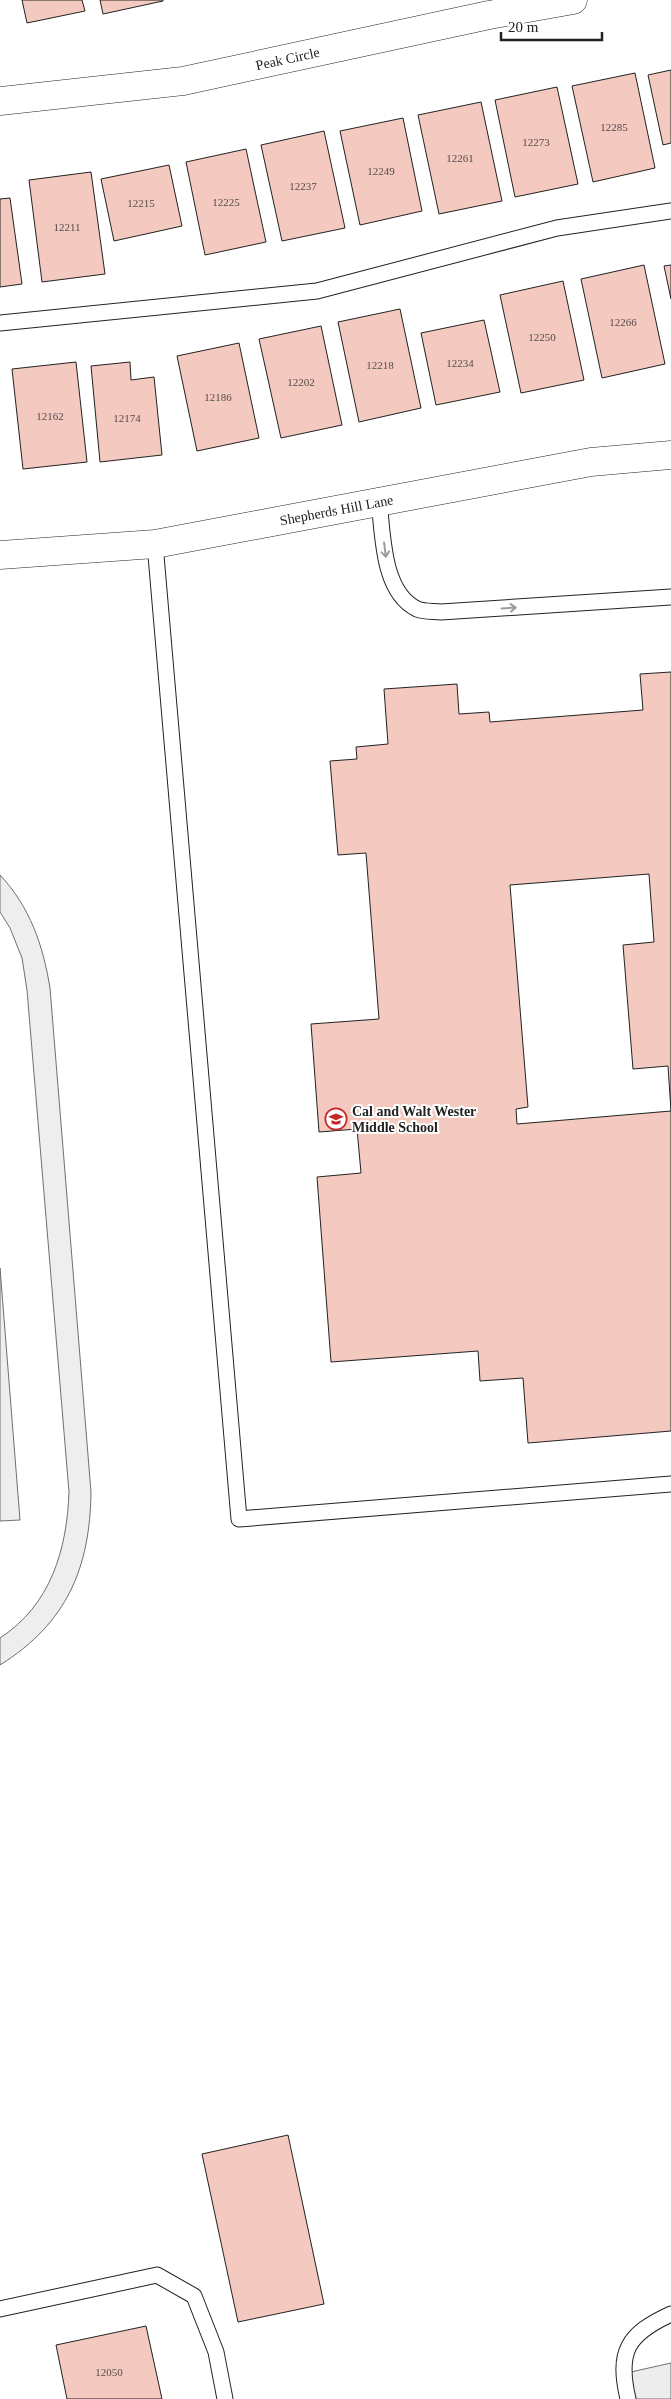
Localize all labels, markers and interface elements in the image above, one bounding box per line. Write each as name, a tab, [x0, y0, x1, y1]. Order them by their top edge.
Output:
scale bar	[501, 10, 602, 42]
text: 20 m	[508, 19, 539, 35]
street label: Peak Circle	[254, 44, 321, 73]
house number: 12285	[600, 121, 628, 133]
house number: 12273	[522, 136, 550, 148]
house number: 12261	[446, 152, 474, 164]
house number: 12249	[367, 165, 395, 177]
house number: 12237	[289, 180, 317, 192]
house number: 12225	[212, 196, 240, 208]
house number: 12215	[127, 197, 155, 209]
house number: 12211	[53, 221, 81, 233]
house number: 12266	[609, 316, 637, 328]
house number: 12250	[528, 331, 556, 343]
house number: 12234	[446, 357, 474, 369]
house number: 12218	[366, 359, 394, 371]
house number: 12202	[287, 376, 315, 388]
house number: 12186	[204, 391, 232, 403]
house number: 12162	[36, 410, 64, 422]
house number: 12174	[113, 412, 141, 424]
street label: Shepherds Hill Lane	[278, 492, 394, 528]
one-way arrow	[380, 542, 390, 558]
one-way arrow	[501, 603, 517, 612]
place label: Cal and Walt Wester Middle School	[352, 1104, 476, 1135]
school or university icon: Cal and Walt Wester Middle School	[324, 1107, 348, 1131]
house number: 12050	[95, 2366, 123, 2378]

